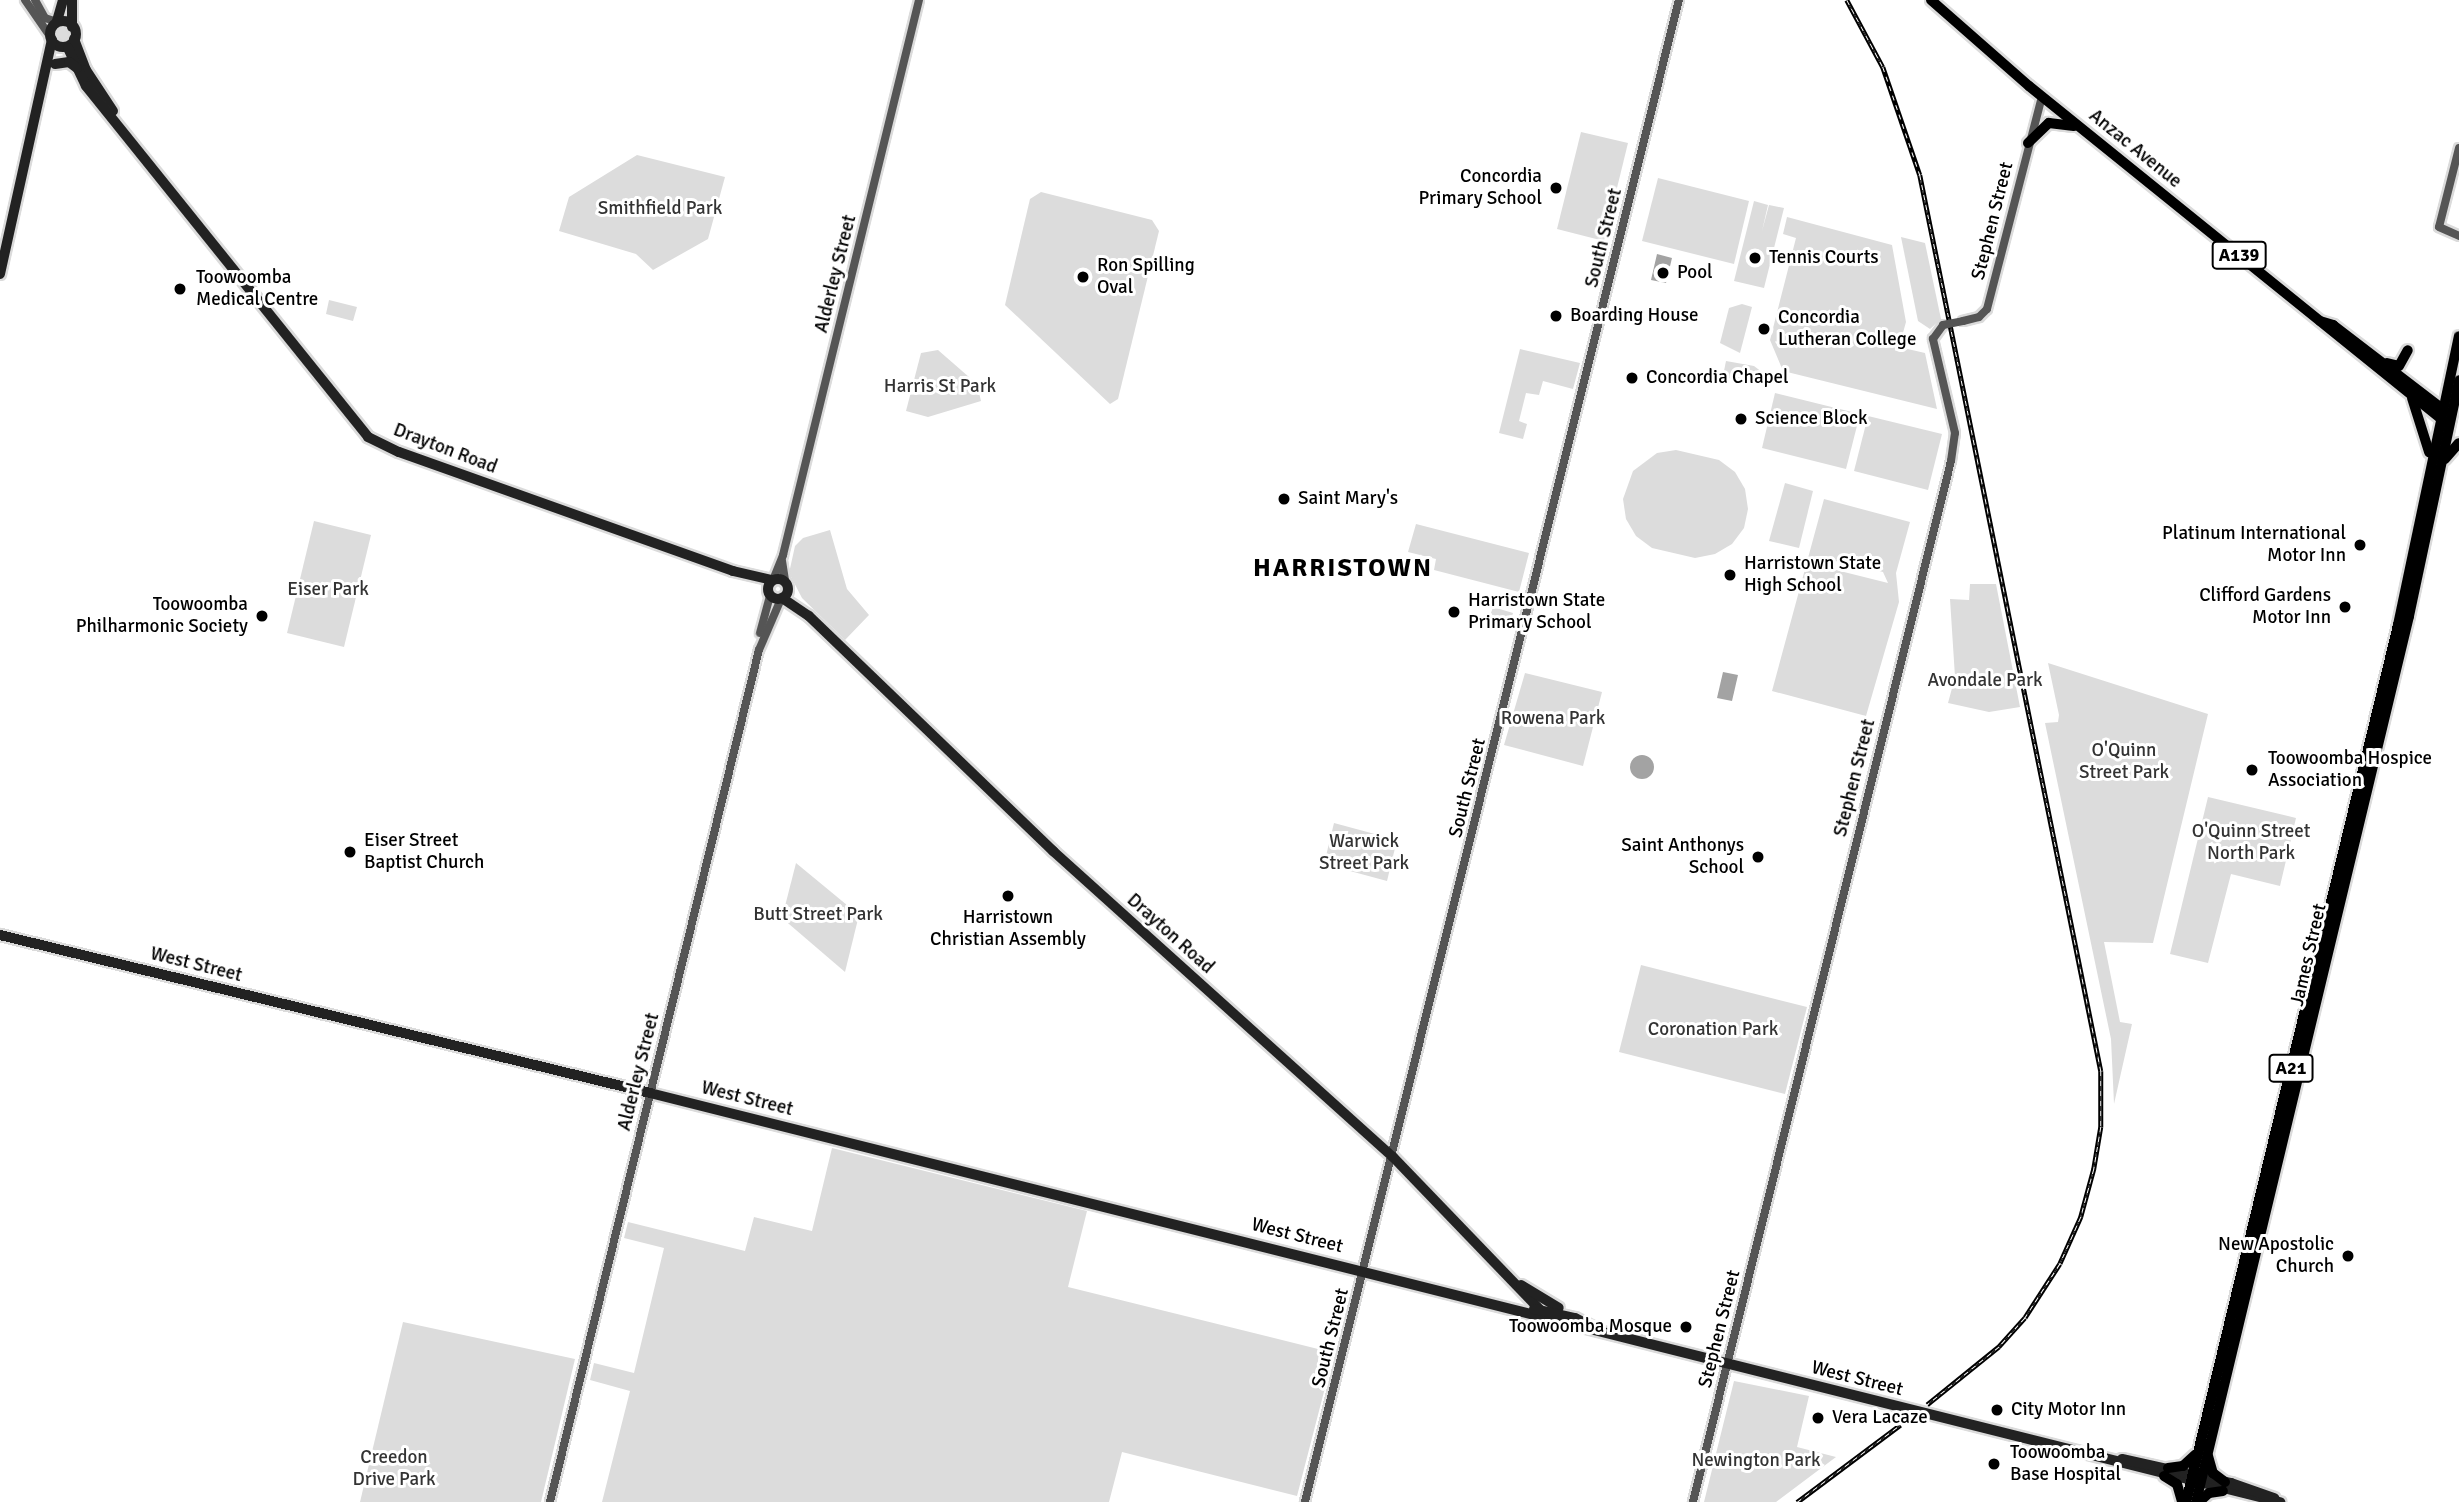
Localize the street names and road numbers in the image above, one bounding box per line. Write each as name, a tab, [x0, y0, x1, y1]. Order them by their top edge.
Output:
street label: Anzac Avenue	[2084, 105, 2186, 193]
street label: Stephen Street	[1967, 160, 2019, 282]
street label: South Street	[1581, 186, 1627, 290]
street label: Alderley Street	[810, 213, 862, 335]
road number: A139	[2211, 241, 2267, 270]
street label: Drayton Road	[390, 419, 500, 479]
street label: Stephen Street	[1829, 717, 1881, 839]
street label: South Street	[1445, 736, 1491, 840]
street label: Drayton Road	[1122, 889, 1218, 979]
street label: James Street	[2286, 902, 2332, 1008]
street label: West Street	[148, 943, 244, 987]
street label: Alderley Street	[613, 1011, 665, 1133]
road number: A21	[2268, 1054, 2314, 1083]
street label: West Street	[699, 1077, 795, 1121]
street label: West Street	[1249, 1214, 1345, 1258]
street label: Stephen Street	[1694, 1268, 1746, 1390]
street label: South Street	[1308, 1286, 1354, 1390]
street label: West Street	[1809, 1357, 1905, 1401]

